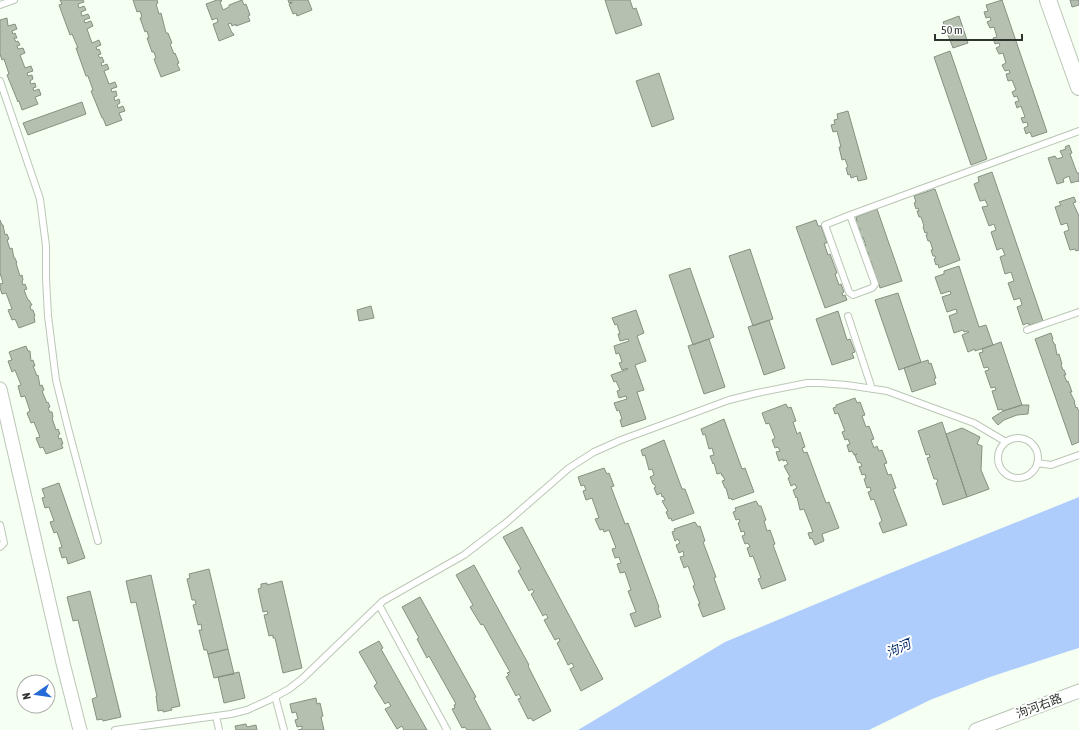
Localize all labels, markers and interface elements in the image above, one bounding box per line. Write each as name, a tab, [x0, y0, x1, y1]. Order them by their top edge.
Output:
scale bar	[935, 16, 1022, 42]
text: 50 m	[941, 23, 963, 37]
water label: 泃河	[883, 635, 916, 661]
north arrow	[16, 674, 56, 714]
street label: 泃河右路	[1014, 691, 1064, 721]
text: N	[20, 692, 33, 701]

